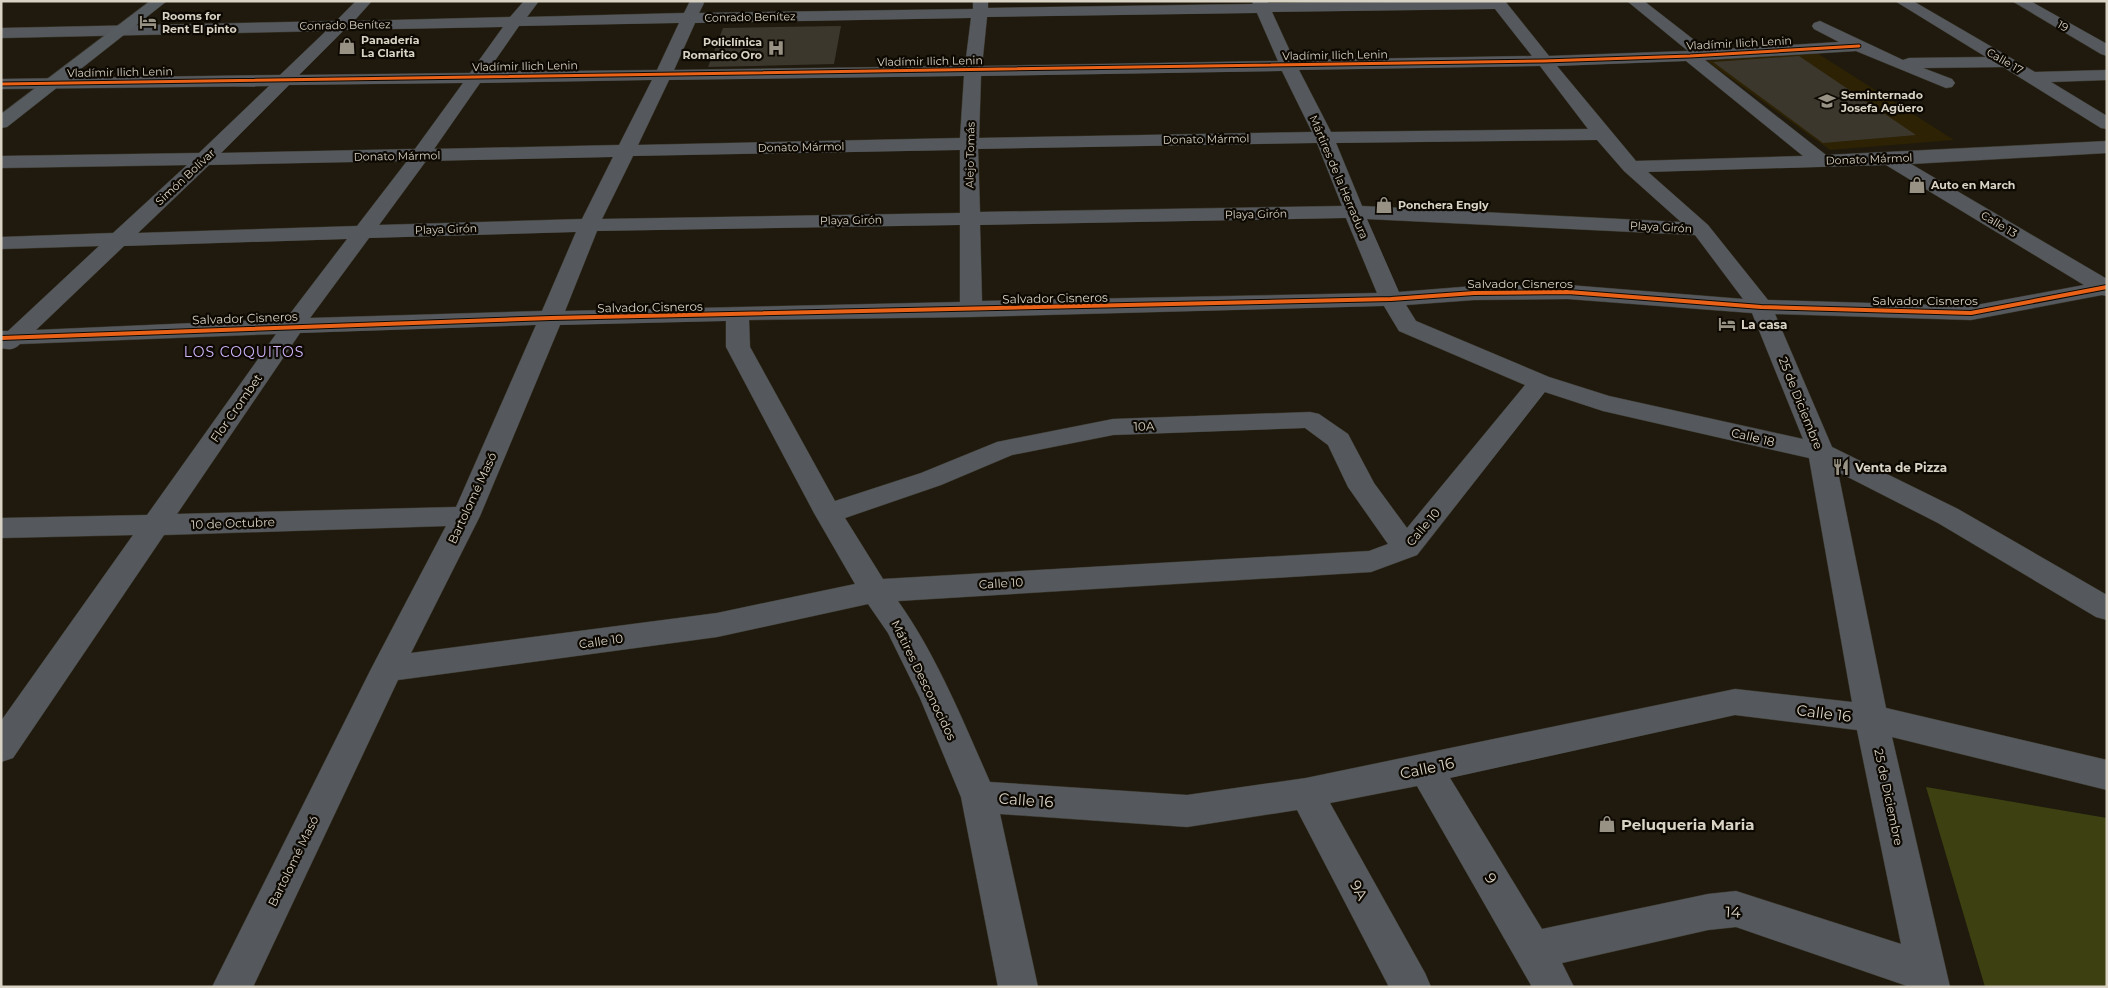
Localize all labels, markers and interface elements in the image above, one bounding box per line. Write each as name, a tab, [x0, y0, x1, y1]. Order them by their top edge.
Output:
place label: Rooms for Rent El pinto	[162, 9, 237, 36]
street label: Conrado Benítez	[704, 9, 796, 25]
hotel icon: Rooms for Rent El pinto	[138, 12, 158, 32]
street label: Conrado Benítez	[299, 17, 391, 33]
street label: 19	[2055, 17, 2071, 35]
place label: Panadería La Clarita	[361, 33, 420, 60]
street label: Vladímir Ilich Lenin	[1686, 33, 1792, 53]
place label: Policlínica Romarico Oro	[682, 35, 762, 62]
shop icon: Panadería La Clarita	[337, 36, 357, 56]
hospital icon: Policlínica Romarico Oro	[766, 38, 786, 58]
street label: Calle 17	[1984, 45, 2026, 77]
street label: Vladímir Ilich Lenin	[1282, 47, 1388, 63]
street label: Vladímir Ilich Lenin	[877, 53, 983, 69]
street label: Vladímir Ilich Lenin	[472, 58, 578, 74]
street label: Vladímir Ilich Lenin	[67, 64, 173, 80]
place label: Seminternado Josefa Agüero	[1840, 88, 1923, 115]
school or university icon: Seminternado Josefa Agüero	[1817, 91, 1837, 111]
street label: Mártires de la Herradura	[1307, 113, 1371, 241]
street label: Alejo Tomás	[962, 121, 978, 188]
street label: Donato Mármol	[1162, 131, 1250, 147]
street label: Donato Mármol	[757, 139, 845, 155]
street label: Simón Bolívar	[152, 146, 218, 208]
street label: Donato Mármol	[353, 148, 441, 164]
street label: Donato Mármol	[1825, 150, 1913, 168]
shop icon: Auto en March	[1907, 175, 1927, 195]
place label: Auto en March	[1930, 178, 2015, 192]
shop icon: Ponchera Engly	[1374, 195, 1394, 215]
place label: Ponchera Engly	[1398, 198, 1489, 212]
street label: Playa Girón	[1225, 206, 1287, 222]
street label: Calle 13	[1978, 208, 2020, 240]
street label: Playa Girón	[820, 212, 882, 228]
street label: Playa Girón	[1630, 218, 1692, 236]
street label: Playa Girón	[415, 221, 477, 237]
street label: Salvador Cisneros	[1467, 276, 1573, 291]
street label: Salvador Cisneros	[1002, 290, 1108, 306]
street label: Salvador Cisneros	[1872, 293, 1978, 308]
street label: Salvador Cisneros	[597, 299, 703, 315]
street label: Salvador Cisneros	[192, 309, 298, 327]
hotel icon: La casa	[1717, 314, 1737, 334]
place label: La casa	[1741, 317, 1787, 332]
district label: LOS COQUITOS	[184, 343, 304, 361]
street label: 25 de Diciembre	[1776, 355, 1826, 451]
street label: Flor Crombet	[207, 371, 265, 445]
street label: 10A	[1133, 418, 1155, 434]
street label: Calle 18	[1730, 425, 1777, 449]
street label: Bartolomé Masó	[444, 450, 500, 546]
restaurant icon: Venta de Pizza	[1831, 457, 1851, 477]
place label: Venta de Pizza	[1854, 460, 1947, 475]
street label: Calle 10	[1403, 505, 1443, 549]
street label: 10 de Octubre	[191, 514, 275, 532]
street label: Calle 10	[978, 574, 1024, 592]
street label: Mátires Desconocidos	[888, 617, 960, 743]
street label: Calle 10	[578, 630, 624, 652]
street label: Calle 16	[1796, 700, 1852, 726]
street label: 25 de Diciembre	[1871, 747, 1907, 847]
street label: Calle 16	[1398, 753, 1456, 783]
street label: Calle 16	[998, 789, 1054, 811]
street label: Bartolomé Masó	[265, 813, 321, 909]
shop icon: Peluqueria Maria	[1597, 814, 1617, 834]
place label: Peluqueria Maria	[1621, 815, 1754, 834]
street label: 9	[1481, 869, 1501, 887]
street label: 9A	[1346, 877, 1372, 903]
street label: 14	[1725, 902, 1741, 922]

